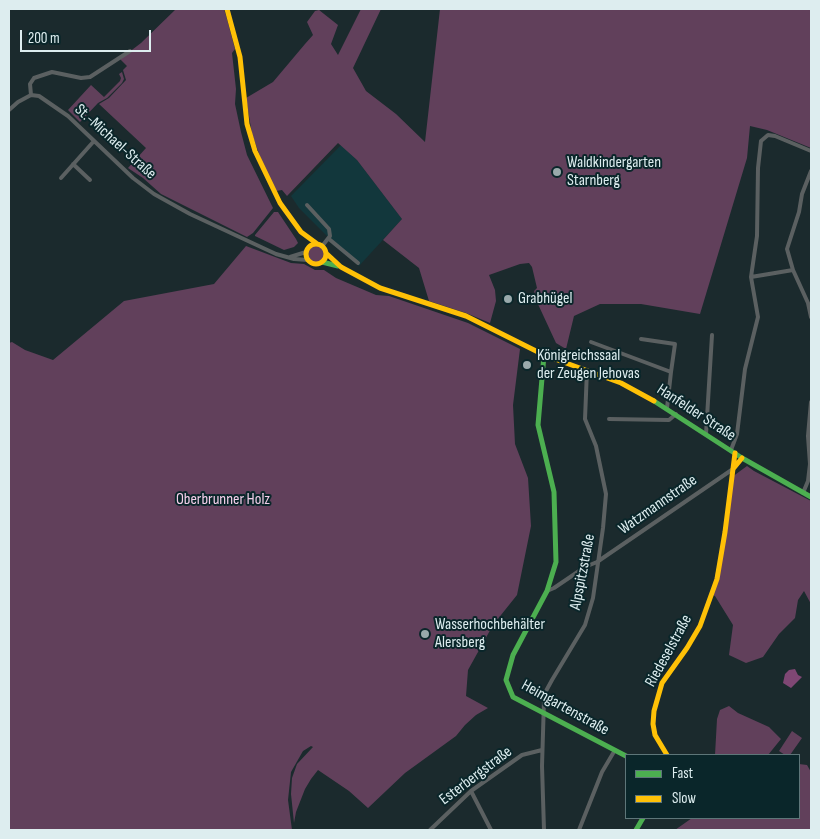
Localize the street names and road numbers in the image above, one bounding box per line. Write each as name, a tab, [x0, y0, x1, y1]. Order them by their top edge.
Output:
street label: St.-Michael-Straße	[70, 100, 160, 184]
street label: Hanfelder Straße	[653, 380, 739, 446]
street label: Watzmannstraße	[615, 471, 701, 539]
street label: Alpspitzstraße	[566, 532, 600, 612]
street label: Riedeselstraße	[641, 612, 697, 690]
street label: Heimgartenstraße	[518, 676, 612, 740]
street label: Esterbergstraße	[436, 742, 516, 810]

